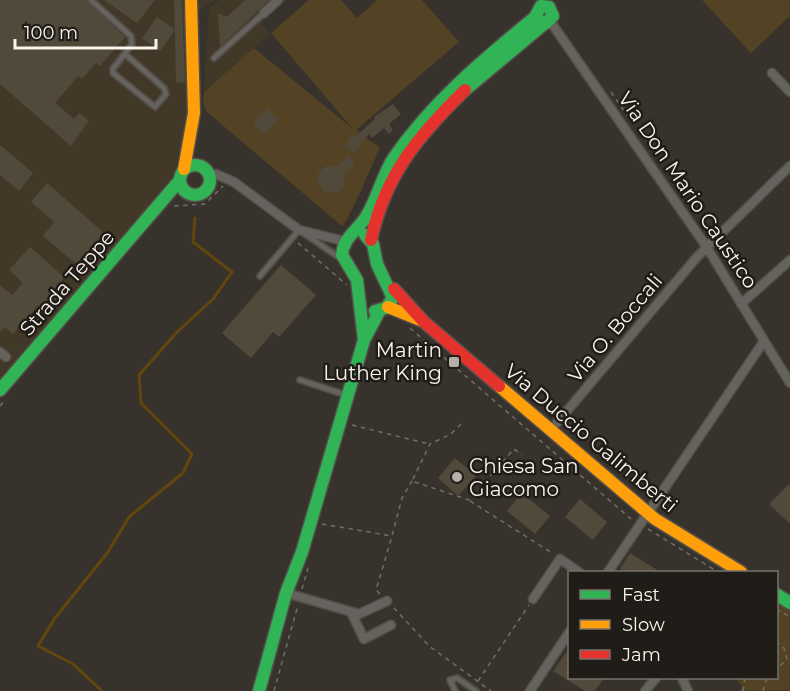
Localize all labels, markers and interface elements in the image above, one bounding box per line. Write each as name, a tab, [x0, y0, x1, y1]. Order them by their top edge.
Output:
scale bar	[15, 12, 156, 50]
text: 100 m	[24, 22, 78, 44]
street label: Via Don Mario Caustico	[613, 87, 763, 293]
street label: Strada Teppe	[15, 225, 119, 341]
street label: Via O. Boccali	[563, 269, 667, 387]
place label: Martin Luther King	[323, 338, 442, 385]
marker: Martin Luther King	[447, 355, 461, 369]
street label: Via Duccio Galimberti	[500, 359, 682, 517]
place label: Chiesa San Giacomo	[469, 454, 579, 501]
marker: Chiesa San Giacomo	[450, 470, 464, 484]
legend	[568, 571, 778, 679]
text: Fast	[622, 584, 660, 606]
text: Slow	[622, 614, 665, 636]
text: Jam	[621, 644, 661, 666]

